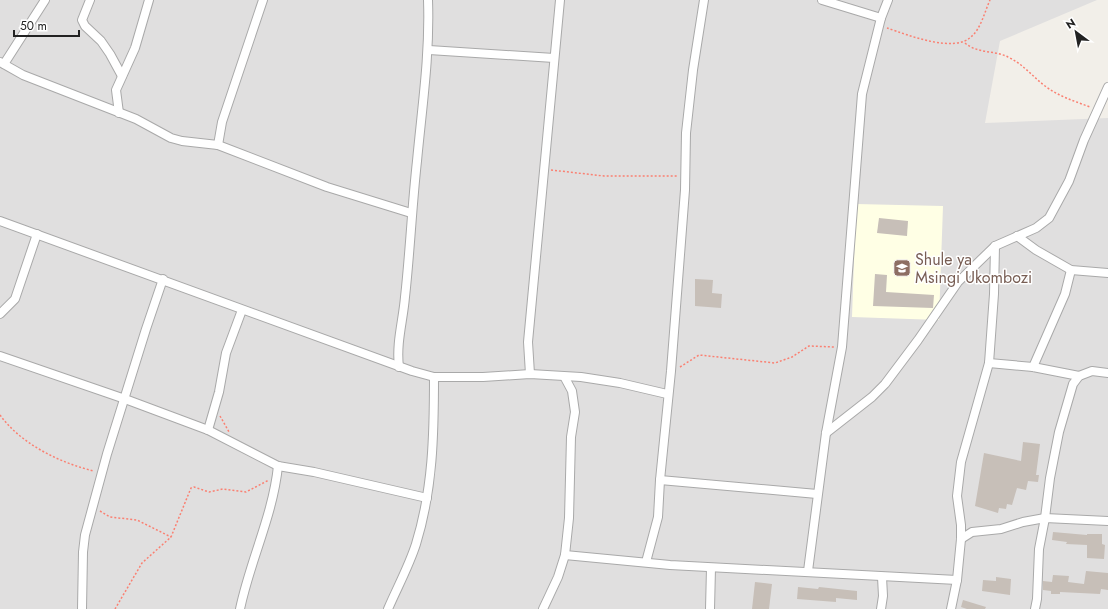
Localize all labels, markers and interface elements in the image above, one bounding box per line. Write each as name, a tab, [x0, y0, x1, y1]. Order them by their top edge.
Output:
scale bar	[14, 12, 79, 38]
north arrow	[1056, 12, 1096, 52]
text: N	[1063, 14, 1079, 33]
text: 50 m	[20, 17, 47, 35]
place label: Shule ya Msingi Ukombozi	[915, 248, 1032, 289]
school or university icon: Shule ya Msingi Ukombozi	[892, 258, 912, 278]

